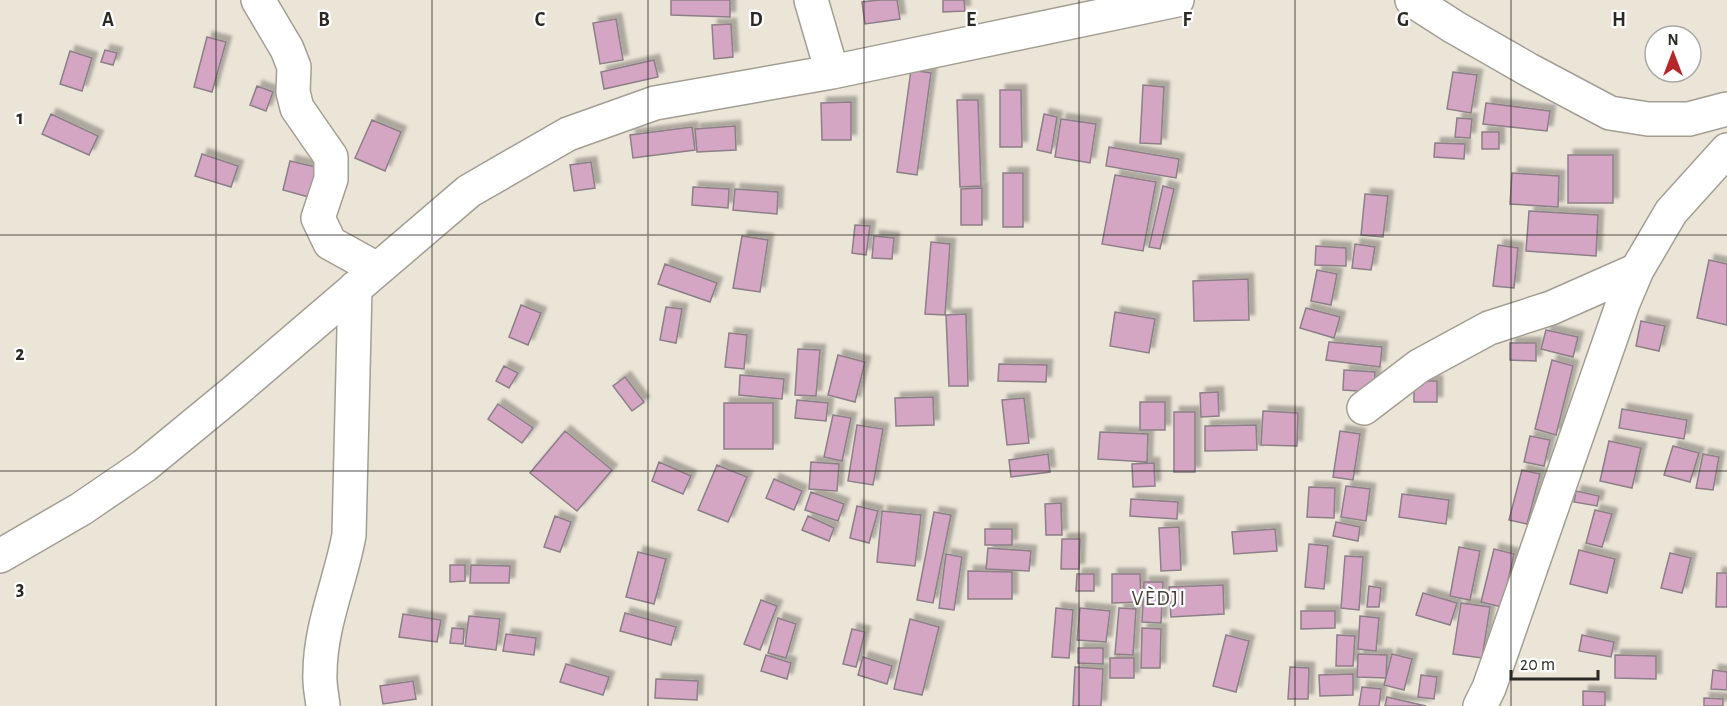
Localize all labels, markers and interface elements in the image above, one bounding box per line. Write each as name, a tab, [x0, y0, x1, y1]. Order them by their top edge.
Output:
text: A	[102, 10, 114, 30]
text: B	[318, 10, 330, 30]
text: C	[535, 10, 546, 30]
text: D	[749, 10, 763, 30]
text: E	[966, 10, 976, 30]
text: F	[1182, 10, 1192, 30]
text: G	[1397, 10, 1409, 30]
text: H	[1612, 10, 1626, 30]
north arrow	[1643, 24, 1703, 84]
text: N	[1667, 32, 1679, 48]
text: 1	[16, 108, 24, 128]
text: 2	[15, 344, 25, 364]
text: 3	[16, 579, 24, 599]
district label: VÈDJI	[1131, 586, 1187, 609]
scale bar	[1511, 643, 1598, 681]
text: 20 m	[1520, 656, 1555, 674]

